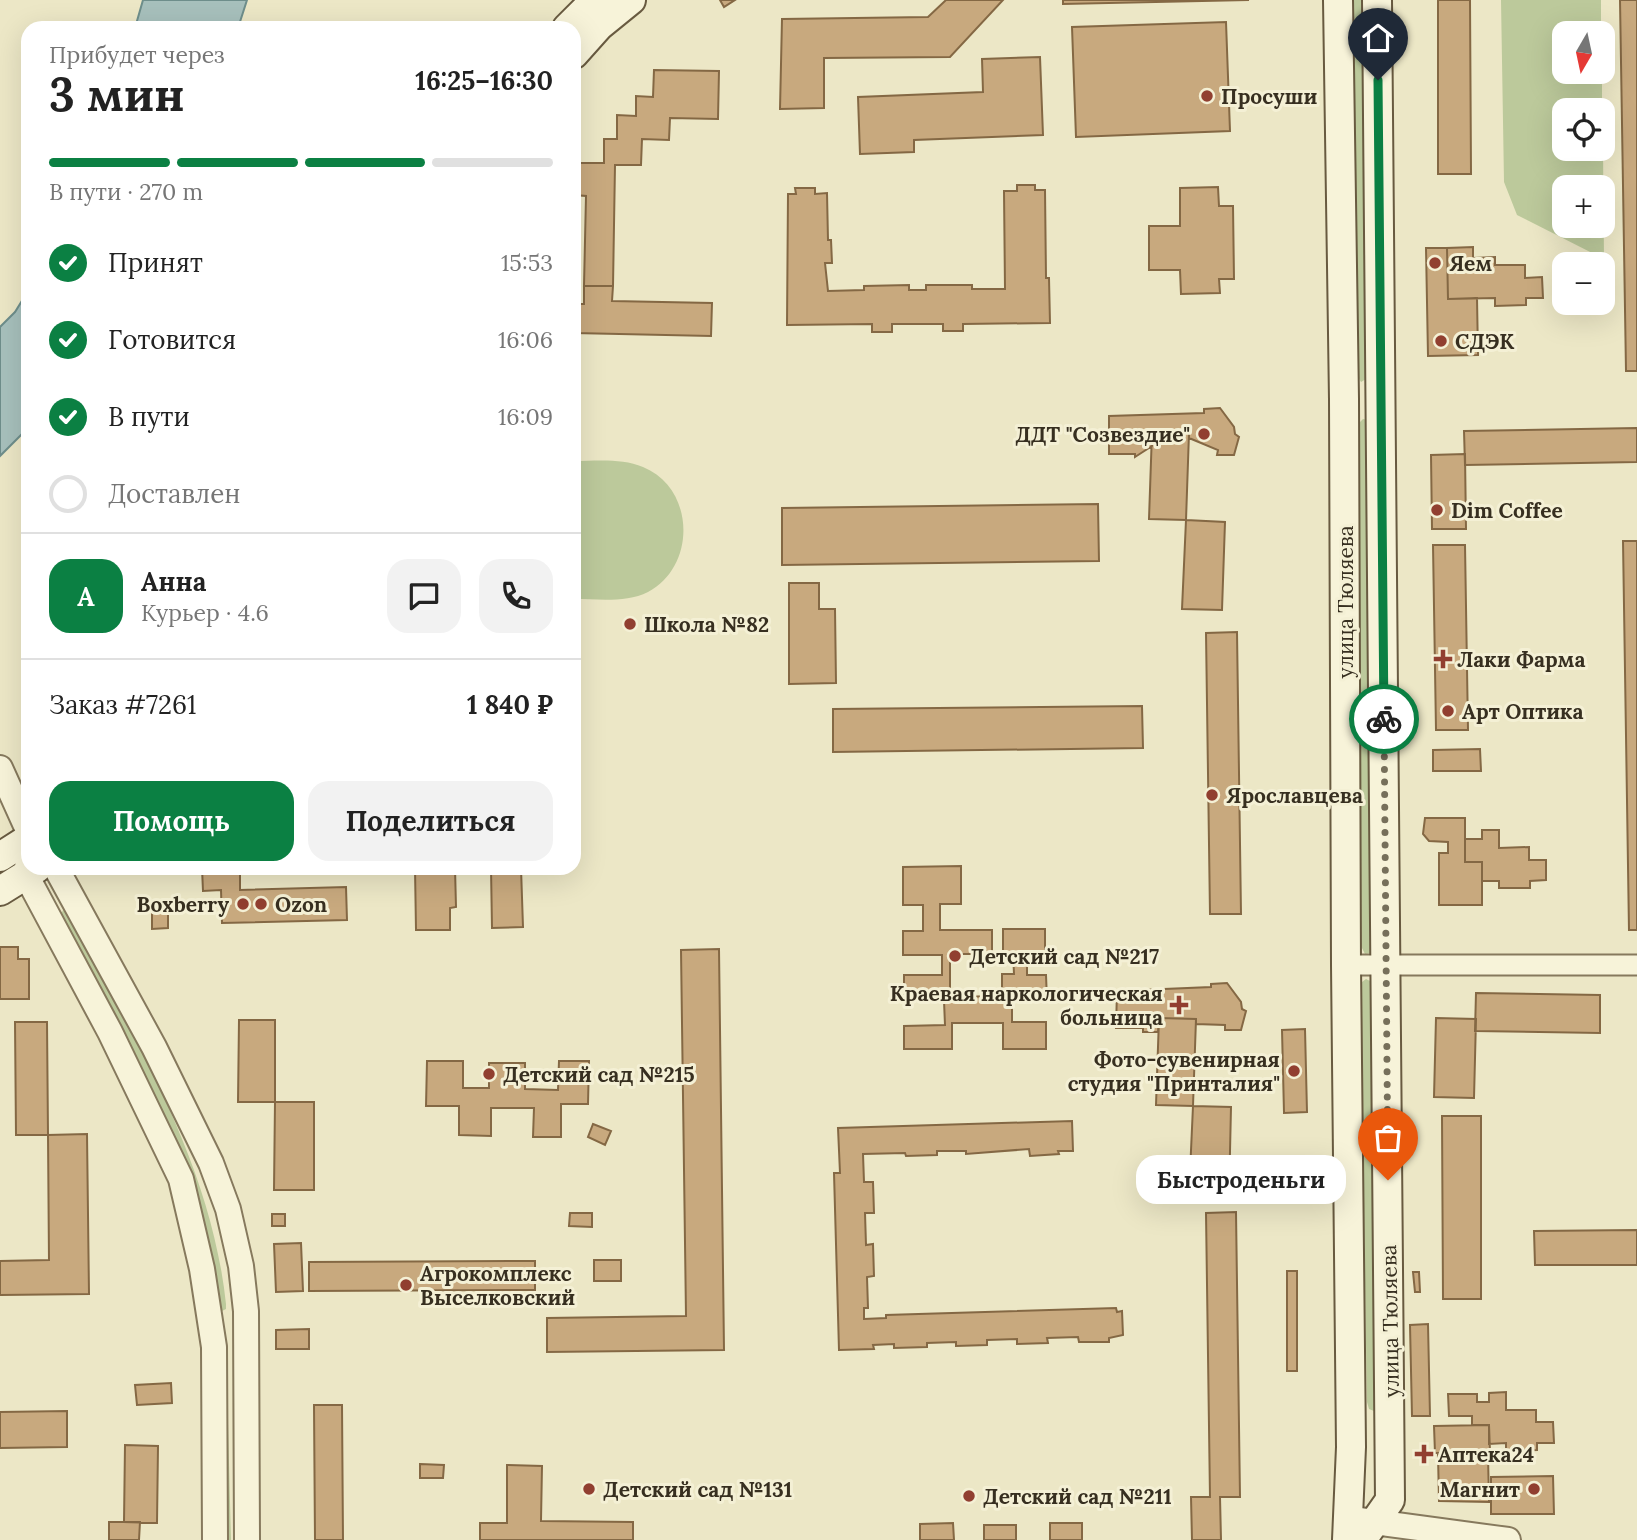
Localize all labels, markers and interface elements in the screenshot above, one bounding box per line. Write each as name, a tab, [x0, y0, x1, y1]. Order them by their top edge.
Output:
pin	[1348, 8, 1408, 80]
icon: home	[1359, 19, 1397, 57]
north arrow	[1552, 21, 1615, 84]
map controls	[1552, 21, 1615, 315]
text: Прибудет через	[49, 40, 225, 69]
text: 16:25–16:30	[415, 64, 553, 97]
text: 3 мин	[49, 65, 185, 124]
place label: Просуши	[1221, 83, 1318, 110]
marker: Просуши	[1199, 88, 1215, 104]
button: locate	[1552, 98, 1615, 161]
button: +	[1552, 175, 1615, 238]
text: В пути · 270 m	[49, 177, 203, 206]
icon: check	[49, 244, 87, 282]
text: Принят	[108, 246, 203, 279]
text: 15:53	[501, 248, 553, 277]
place label: Яем	[1449, 250, 1492, 277]
button: −	[1552, 252, 1615, 315]
marker: Яем	[1427, 255, 1443, 271]
icon: check	[49, 321, 87, 359]
text: Готовится	[108, 323, 236, 356]
text: 16:06	[498, 325, 553, 354]
place label: СДЭК	[1455, 328, 1514, 355]
marker: СДЭК	[1433, 333, 1449, 349]
icon: check	[49, 398, 87, 436]
text: В пути	[108, 400, 190, 433]
text: 16:09	[498, 402, 553, 431]
place label: ДДТ "Созвездие"	[1015, 421, 1190, 448]
marker: ДДТ "Созвездие"	[1196, 426, 1212, 442]
text: Доставлен	[108, 477, 241, 510]
place label: Dim Coffee	[1451, 497, 1563, 524]
marker: Dim Coffee	[1429, 502, 1445, 518]
street label: улица Тюляева	[1332, 525, 1359, 679]
button: chat	[387, 559, 461, 633]
button: phone	[479, 559, 553, 633]
text: Анна	[141, 565, 207, 598]
text: А	[77, 580, 95, 613]
text: Курьер · 4.6	[141, 598, 269, 627]
place label: Школа №82	[644, 611, 769, 638]
marker: Школа №82	[622, 616, 638, 632]
place label: Лаки Фарма	[1457, 646, 1585, 673]
marker: Лаки Фарма	[1435, 651, 1451, 667]
courier	[1349, 684, 1419, 754]
text: Заказ #7261	[49, 688, 197, 721]
text: 1 840 ₽	[467, 688, 553, 721]
place label: Арт Оптика	[1462, 698, 1583, 725]
icon: bike	[1365, 700, 1403, 738]
marker: Арт Оптика	[1440, 703, 1456, 719]
button: Помощь	[49, 781, 294, 861]
button: Поделиться	[308, 781, 553, 861]
place label: Ярославцева	[1226, 782, 1363, 809]
marker: Ярославцева	[1204, 787, 1220, 803]
place label: Boxberry	[137, 891, 229, 918]
place label: Ozon	[275, 891, 327, 918]
marker: Boxberry	[235, 896, 251, 912]
marker: Ozon	[253, 896, 269, 912]
place label: Детский сад №217	[969, 943, 1159, 970]
marker: Детский сад №217	[947, 948, 963, 964]
place label: Краевая наркологическая больница	[890, 980, 1163, 1031]
marker: Краевая наркологическая больница	[1169, 995, 1189, 1015]
place label: Фото-сувенирная студия "Принталия"	[1068, 1046, 1280, 1097]
place label: Детский сад №215	[503, 1061, 695, 1088]
marker: Фото-сувенирная студия "Принталия"	[1286, 1063, 1302, 1079]
marker: Детский сад №215	[481, 1066, 497, 1082]
pin	[1358, 1108, 1418, 1180]
icon: bag	[1369, 1119, 1407, 1157]
callout: Быстроденьги	[1136, 1156, 1346, 1204]
text: Быстроденьги	[1157, 1165, 1325, 1194]
street label: улица Тюляева	[1375, 1244, 1405, 1398]
place label: Агрокомплекс Выселковский	[420, 1260, 575, 1311]
marker: Агрокомплекс Выселковский	[398, 1277, 414, 1293]
place label: Аптека24	[1438, 1441, 1534, 1468]
marker: Аптека24	[1416, 1446, 1432, 1462]
place label: Детский сад №131	[603, 1476, 792, 1503]
place label: Магнит	[1439, 1476, 1520, 1503]
marker: Детский сад №131	[581, 1481, 597, 1497]
marker: Магнит	[1526, 1481, 1542, 1497]
place label: Детский сад №211	[983, 1483, 1172, 1510]
marker: Детский сад №211	[961, 1488, 977, 1504]

